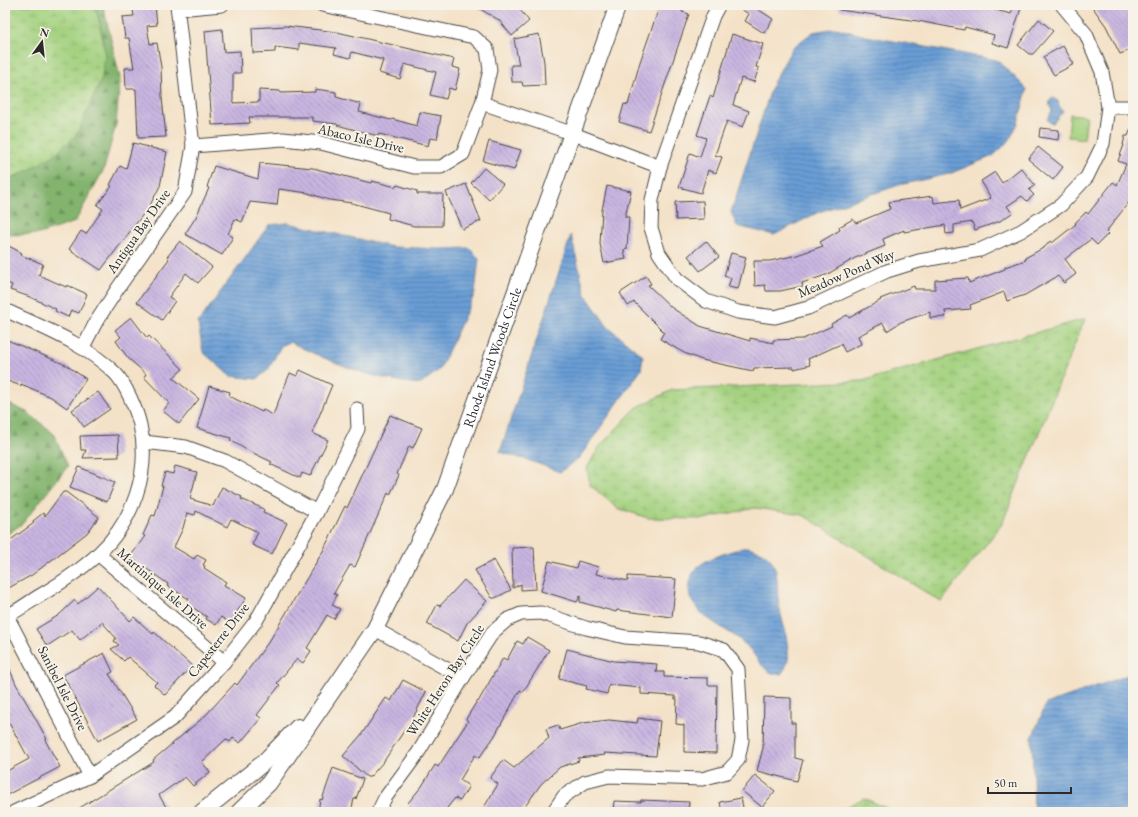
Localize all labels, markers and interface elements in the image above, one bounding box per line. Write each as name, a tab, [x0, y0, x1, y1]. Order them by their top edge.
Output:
north arrow	[22, 22, 62, 62]
text: N	[38, 24, 51, 40]
street label: Abaco Isle Drive	[315, 119, 406, 157]
street label: Antigua Bay Drive	[102, 185, 174, 278]
street label: Meadow Pond Way	[795, 244, 898, 302]
street label: Rhode Island Woods Circle	[459, 284, 526, 430]
street label: Martinique Isle Drive	[114, 543, 213, 633]
street label: Capesterre Drive	[183, 599, 253, 681]
street label: White Heron Bay Circle	[402, 620, 488, 739]
street label: Sanibel Isle Drive	[34, 643, 92, 734]
scale bar	[988, 769, 1071, 795]
text: 50 m	[994, 775, 1018, 791]

